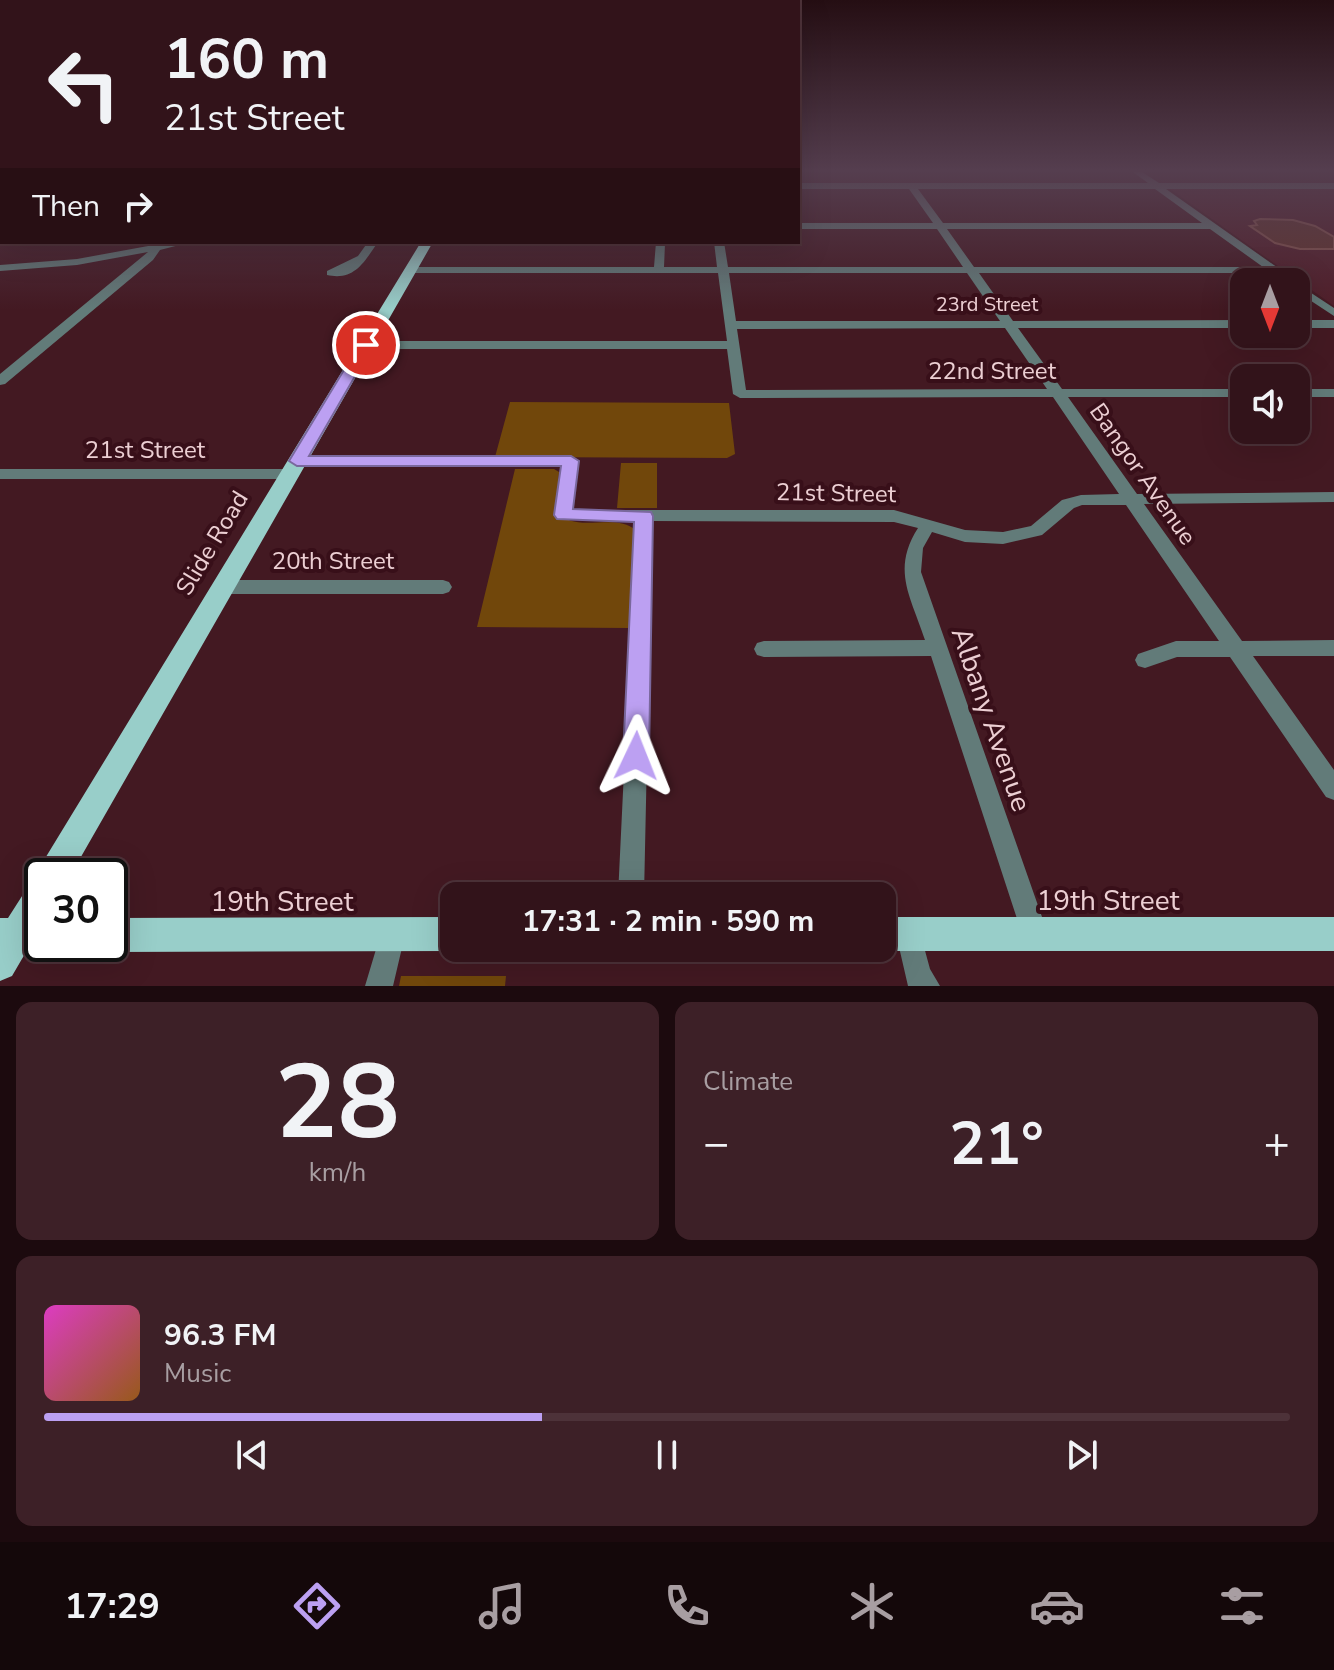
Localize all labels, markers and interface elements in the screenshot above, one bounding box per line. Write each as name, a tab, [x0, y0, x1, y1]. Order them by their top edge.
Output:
text: 160 m	[164, 21, 329, 98]
icon: left	[32, 32, 136, 136]
text: 21st Street	[164, 94, 344, 143]
icon: right	[116, 184, 160, 228]
text: Then	[32, 186, 100, 227]
north arrow	[1230, 268, 1310, 348]
map controls	[1230, 268, 1310, 444]
street label: 23rd Street	[936, 291, 1039, 318]
pin	[332, 311, 400, 379]
icon: arrive	[344, 323, 388, 367]
street label: 22nd Street	[928, 355, 1057, 387]
button: sound	[1230, 364, 1310, 444]
street label: Bangor Avenue	[1082, 397, 1204, 551]
street label: 21st Street	[85, 434, 206, 466]
street label: 21st Street	[776, 476, 897, 510]
street label: Slide Road	[168, 485, 256, 601]
street label: 20th Street	[272, 545, 395, 577]
street label: Albany Avenue	[942, 622, 1040, 817]
position arrow	[594, 714, 678, 798]
speed limit sign: 30	[24, 858, 128, 962]
street label: 19th Street	[1037, 882, 1180, 920]
street label: 19th Street	[211, 883, 354, 921]
text: 17:31 · 2 min · 590 m	[522, 901, 814, 942]
text: 28	[275, 1032, 400, 1174]
text: Climate	[703, 1064, 793, 1099]
text: 21°	[949, 1103, 1044, 1185]
text: −	[703, 1114, 729, 1174]
text: +	[1264, 1114, 1290, 1174]
text: km/h	[309, 1155, 366, 1190]
text: 96.3 FM	[164, 1315, 276, 1356]
text: Music	[164, 1356, 231, 1391]
icon: previous	[230, 1433, 274, 1477]
icon: pause	[645, 1433, 689, 1477]
icon: next	[1060, 1433, 1104, 1477]
icon: directions	[289, 1578, 345, 1634]
icon: music	[474, 1578, 530, 1634]
icon: phone	[659, 1578, 715, 1634]
icon: climate	[844, 1578, 900, 1634]
icon: car	[1029, 1578, 1085, 1634]
icon: filters	[1214, 1578, 1270, 1634]
text: 17:29	[64, 1582, 160, 1631]

